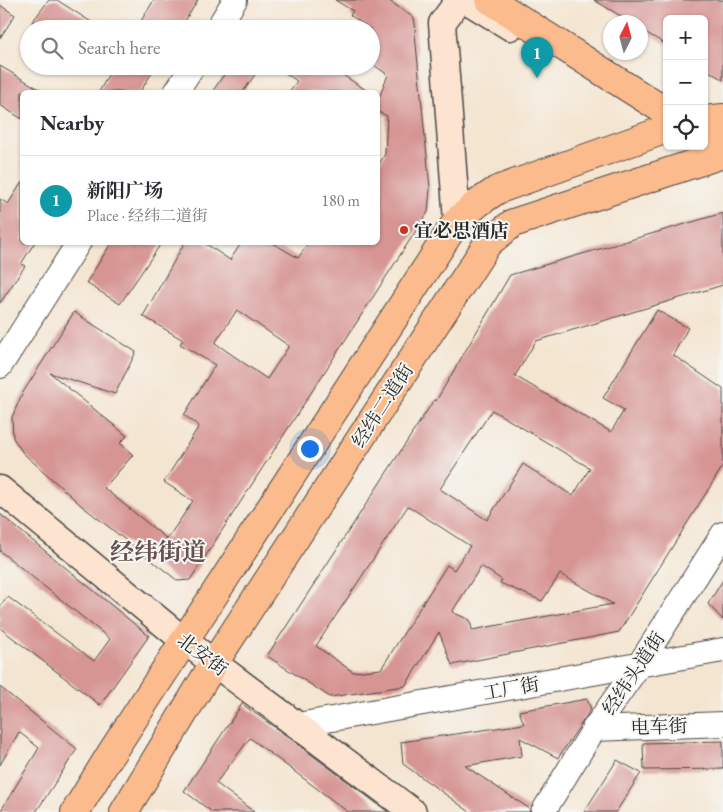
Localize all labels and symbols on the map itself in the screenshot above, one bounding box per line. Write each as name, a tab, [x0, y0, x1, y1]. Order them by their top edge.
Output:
north arrow	[603, 15, 648, 60]
pin: 1	[521, 37, 553, 78]
place label: 宜必思酒店	[414, 218, 509, 243]
marker: 宜必思酒店	[398, 224, 410, 236]
street label: 经纬二道街	[346, 359, 419, 452]
your location	[297, 436, 323, 462]
district label: 经纬街道	[110, 536, 206, 567]
street label: 北安街	[172, 627, 233, 682]
street label: 经纬头道街	[596, 627, 670, 720]
street label: 工厂街	[481, 671, 541, 706]
street label: 电车街	[630, 713, 688, 740]

